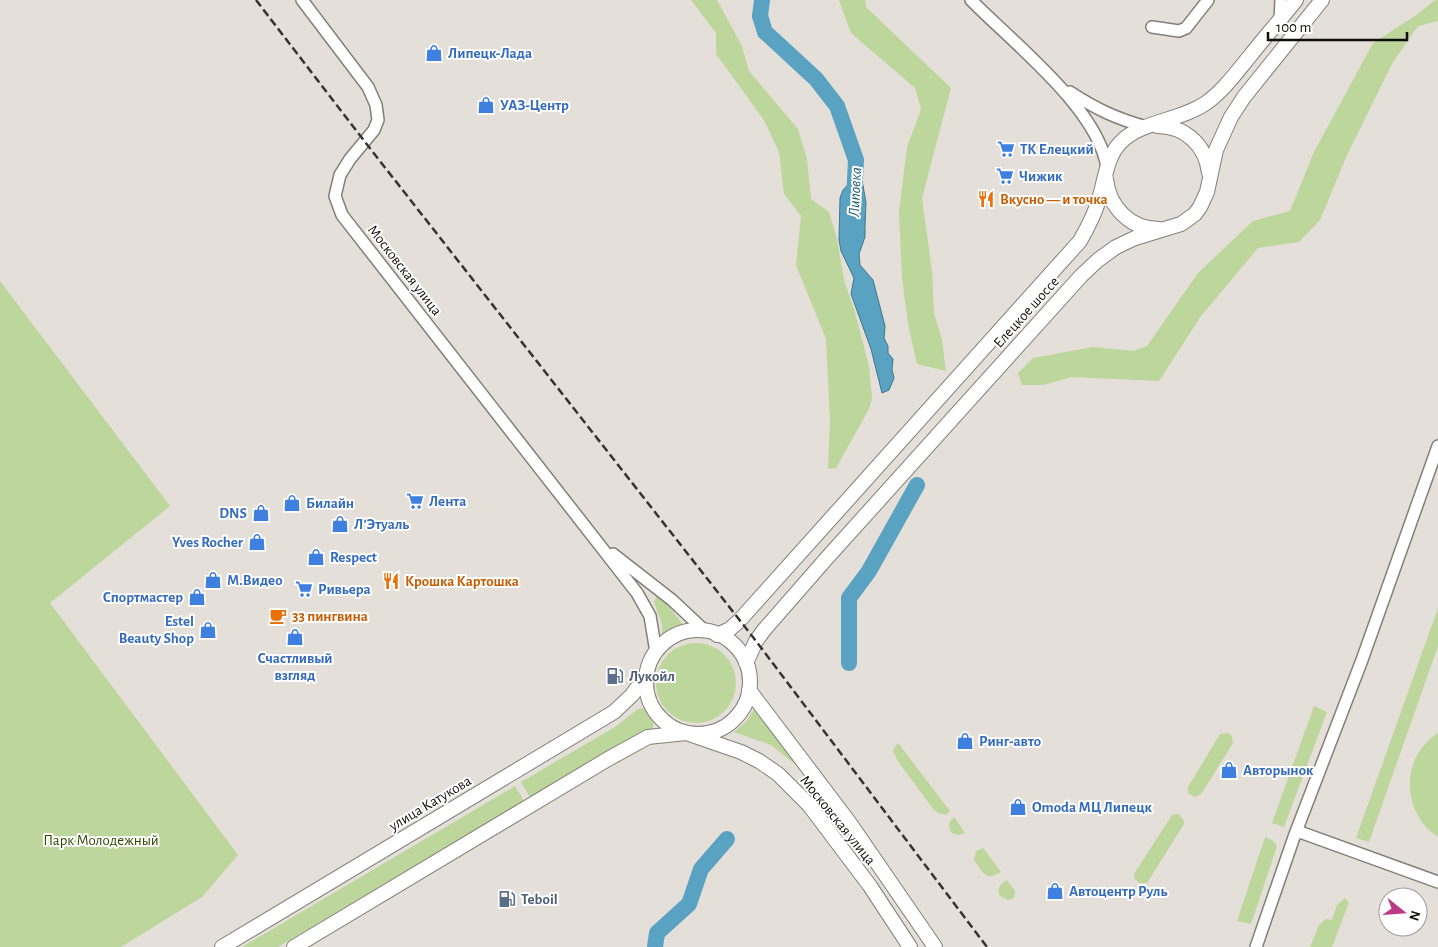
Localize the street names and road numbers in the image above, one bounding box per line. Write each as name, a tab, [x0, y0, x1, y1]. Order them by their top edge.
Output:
street label: Московская улица	[365, 222, 445, 318]
street label: Елецкое шоссе	[991, 274, 1062, 351]
street label: улица Катукова	[386, 773, 474, 834]
street label: Московская улица	[797, 773, 878, 868]

